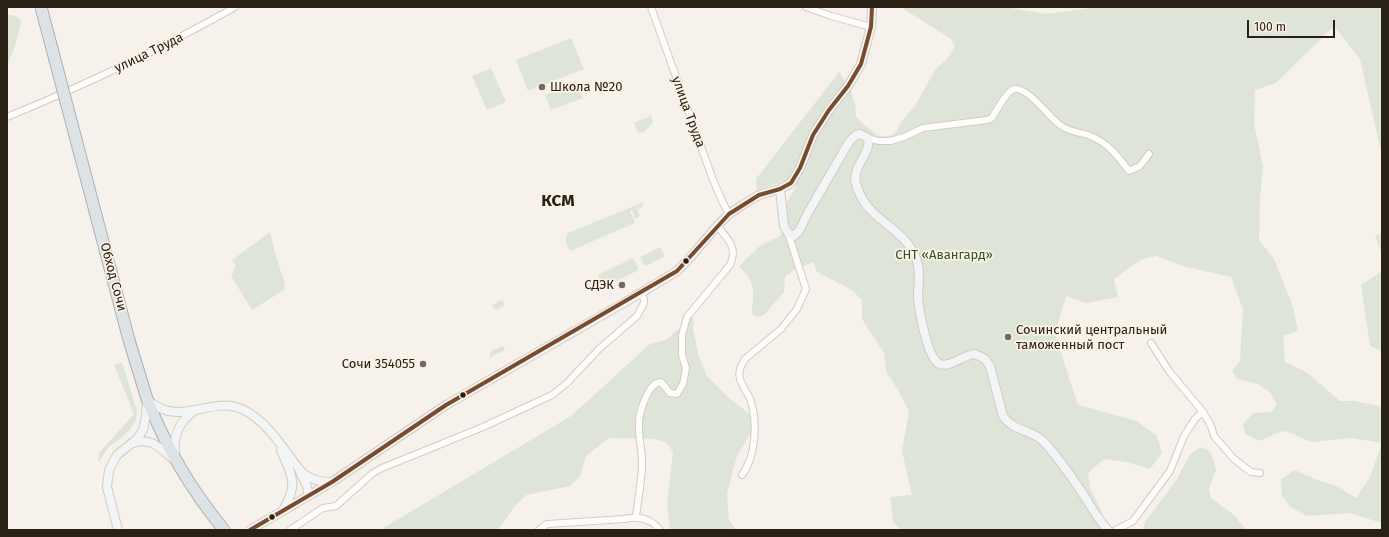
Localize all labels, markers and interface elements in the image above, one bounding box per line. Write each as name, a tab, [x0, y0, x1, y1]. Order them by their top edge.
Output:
scale bar	[1249, 12, 1337, 38]
text: 100 m	[1254, 20, 1286, 34]
street label: улица Труда	[112, 30, 186, 76]
street label: улица Труда	[668, 74, 708, 150]
place label: Школа №20	[550, 79, 622, 95]
marker: Школа №20	[537, 82, 547, 92]
district label: КСМ	[541, 191, 575, 211]
street label: Обход Сочи	[96, 241, 130, 313]
park label: СНТ «Авангард»	[895, 247, 993, 263]
unlabelled marker	[681, 256, 691, 266]
place label: СДЭК	[584, 277, 614, 293]
marker: СДЭК	[617, 280, 627, 290]
place label: Сочинский центральный таможенный пост	[1016, 322, 1167, 353]
marker: Сочинский центральный таможенный пост	[1003, 332, 1013, 342]
place label: Сочи 354055	[342, 356, 415, 372]
marker: Сочи 354055	[418, 359, 428, 369]
unlabelled marker	[458, 390, 468, 400]
unlabelled marker	[267, 512, 277, 522]

